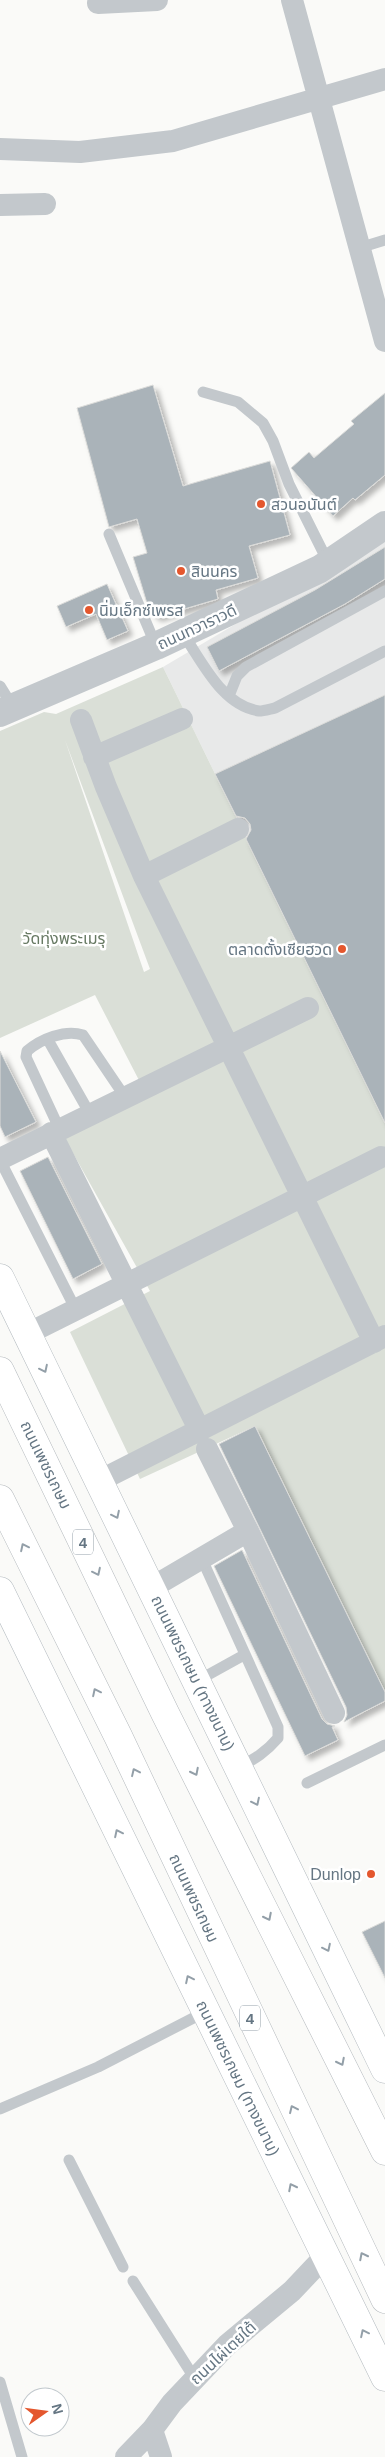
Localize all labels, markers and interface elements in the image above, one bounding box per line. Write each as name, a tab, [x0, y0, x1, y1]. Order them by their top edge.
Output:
place label: สวนอนันต์	[271, 496, 337, 513]
marker: สวนอนันต์	[255, 498, 267, 510]
place label: สินนคร	[191, 563, 238, 580]
marker: สินนคร	[175, 565, 187, 577]
place label: นิ่มเอ็กซ์เพรส	[99, 599, 183, 619]
street label: ถนนทวาราวดี	[155, 601, 239, 653]
marker: นิ่มเอ็กซ์เพรส	[83, 604, 95, 616]
park label: วัดทุ่งพระเมรุ	[23, 930, 106, 948]
place label: ตลาดตั้งเซียฮวด	[228, 938, 332, 958]
marker: ตลาดตั้งเซียฮวด	[336, 943, 348, 955]
one-way arrow	[38, 1364, 48, 1373]
street label: ถนนเพชรเกษม	[17, 1418, 75, 1512]
one-way arrow	[109, 1509, 119, 1518]
road number: 4	[73, 1530, 93, 1554]
one-way arrow	[20, 1543, 30, 1552]
one-way arrow	[91, 1567, 101, 1576]
street label: ถนนเพชรเกษม (ทางขนาน)	[148, 1593, 238, 1753]
one-way arrow	[93, 1689, 103, 1698]
one-way arrow	[189, 1767, 199, 1776]
one-way arrow	[131, 1768, 141, 1777]
one-way arrow	[250, 1797, 260, 1806]
one-way arrow	[114, 1829, 124, 1838]
street label: ถนนเพชรเกษม	[166, 1851, 222, 1945]
place label: Dunlop	[310, 1866, 361, 1883]
marker: Dunlop	[365, 1868, 377, 1880]
one-way arrow	[262, 1912, 272, 1921]
one-way arrow	[321, 1943, 331, 1952]
one-way arrow	[185, 1975, 195, 1984]
street label: ถนนเพชรเกษม (ทางขนาน)	[193, 1998, 283, 2158]
road number: 4	[240, 2006, 260, 2030]
one-way arrow	[335, 2057, 345, 2066]
one-way arrow	[289, 2105, 300, 2114]
one-way arrow	[288, 2183, 298, 2192]
one-way arrow	[359, 2252, 369, 2261]
street label: ถนนไผ่เตยใต้	[187, 2318, 259, 2388]
one-way arrow	[360, 2329, 370, 2338]
north arrow	[20, 2387, 70, 2437]
text: N	[49, 2402, 67, 2416]

